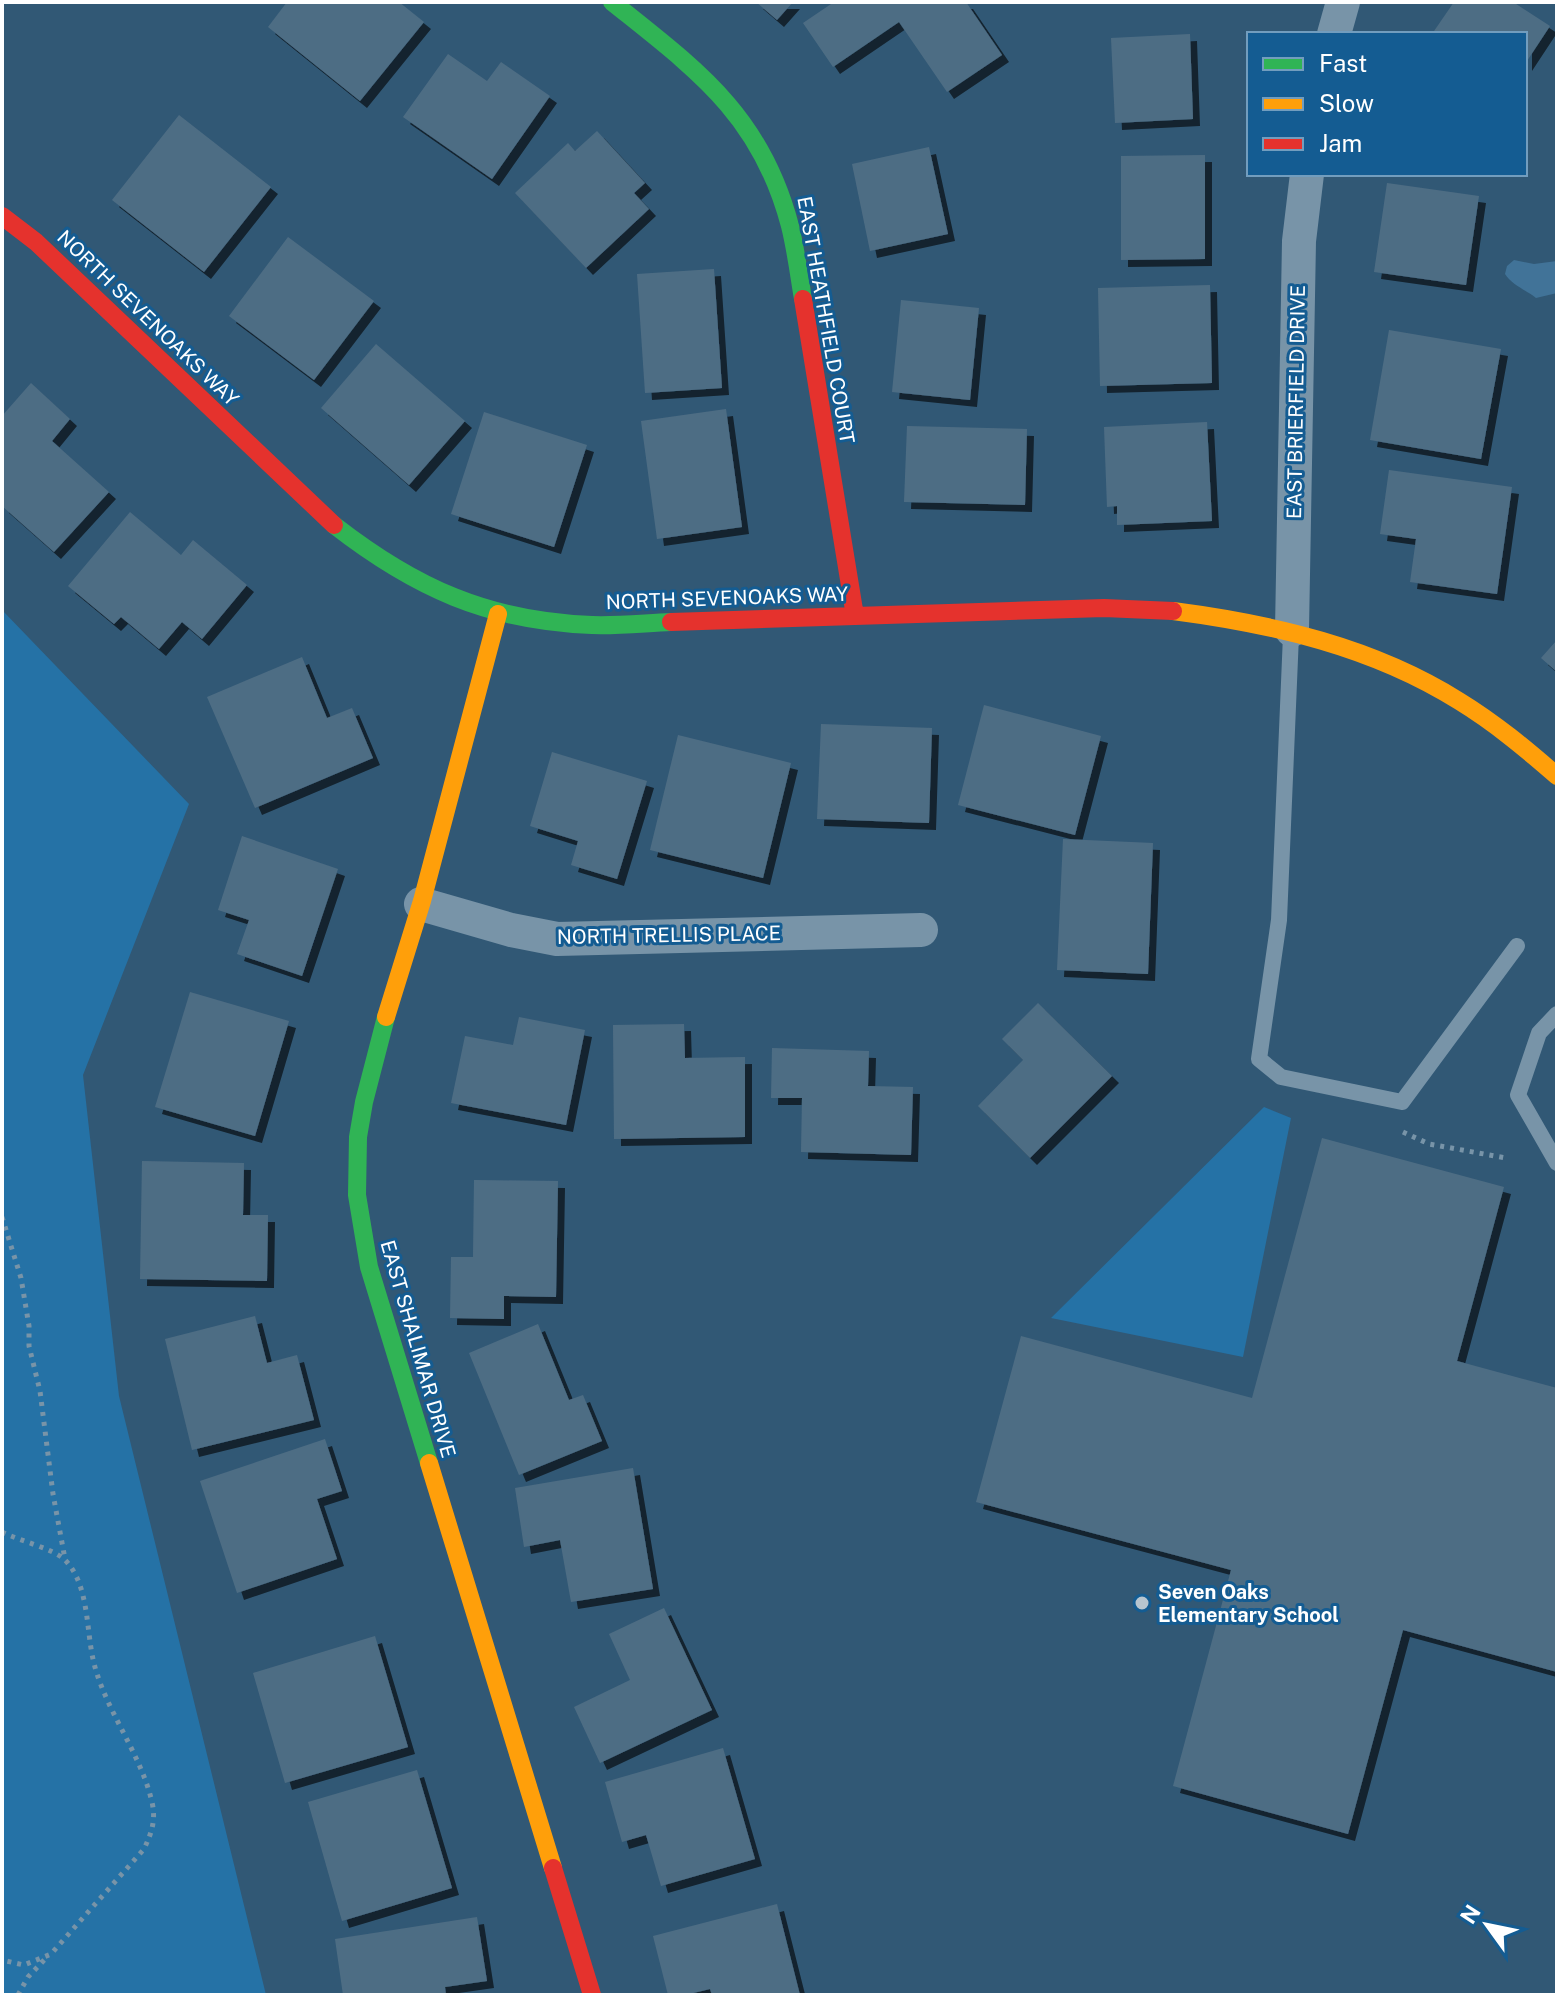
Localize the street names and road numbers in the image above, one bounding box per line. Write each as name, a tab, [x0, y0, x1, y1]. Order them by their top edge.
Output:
street label: EAST HEATHFIELD COURT	[792, 194, 860, 446]
street label: NORTH SEVENOAKS WAY	[52, 225, 244, 411]
street label: EAST BRIERFIELD DRIVE	[1282, 285, 1310, 519]
street label: NORTH SEVENOAKS WAY	[605, 582, 849, 614]
street label: NORTH TRELLIS PLACE	[557, 921, 781, 949]
street label: EAST SHALIMAR DRIVE	[375, 1237, 461, 1461]

